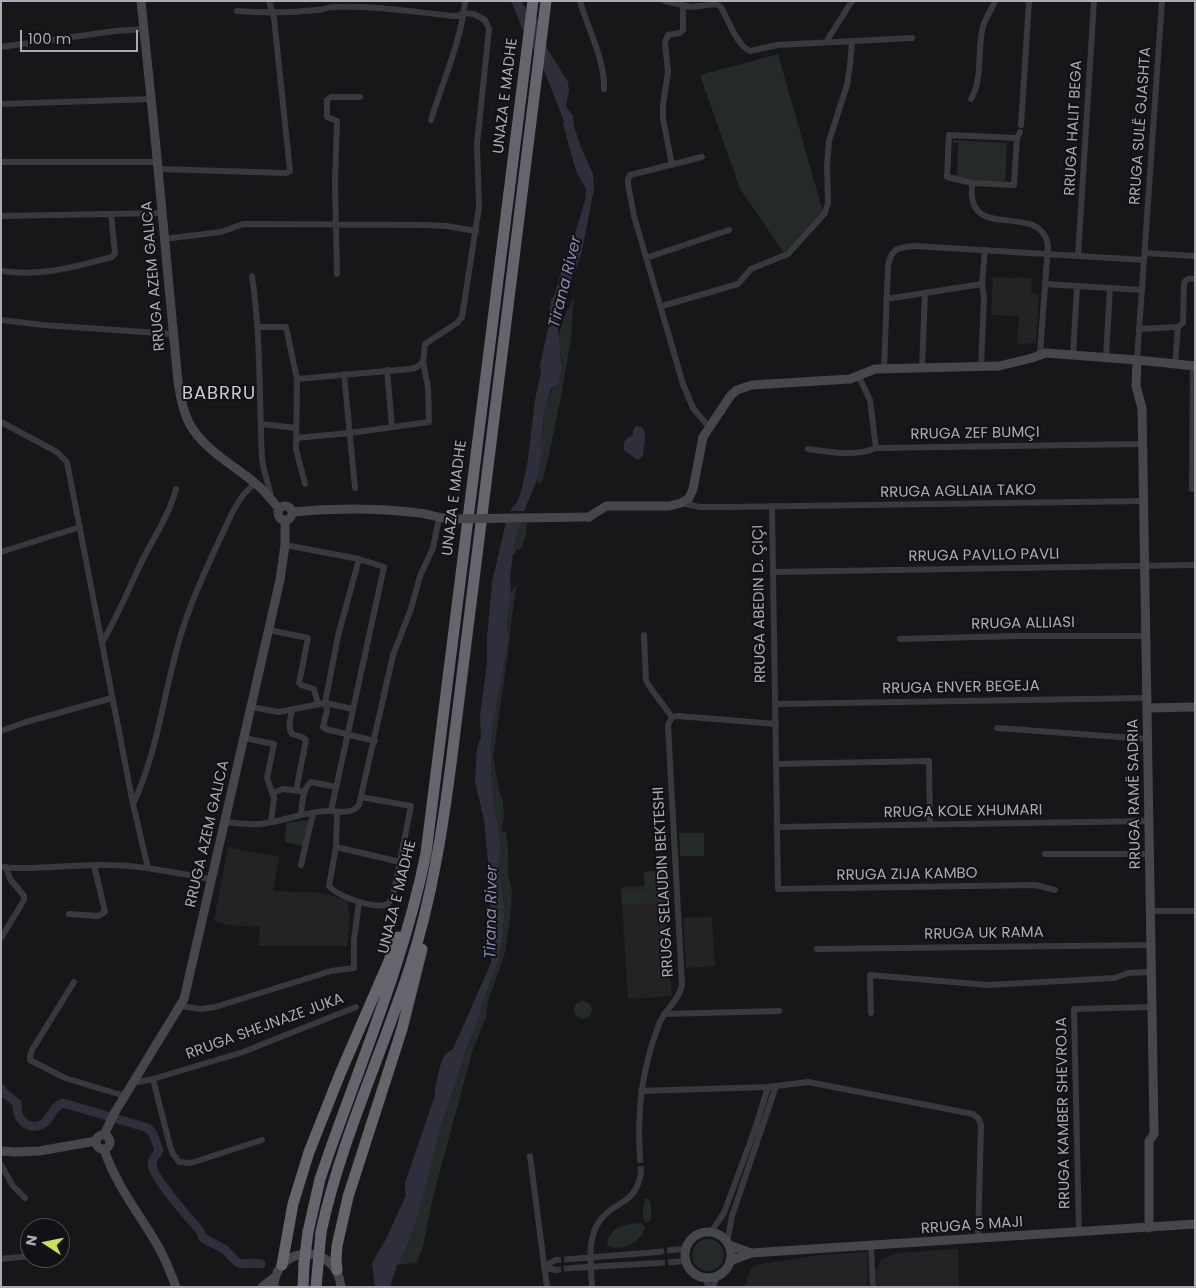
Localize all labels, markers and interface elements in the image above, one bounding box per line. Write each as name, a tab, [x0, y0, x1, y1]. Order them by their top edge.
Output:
scale bar	[22, 20, 140, 52]
text: 100 m	[28, 28, 71, 49]
street label: UNAZA E MADHE	[490, 37, 522, 155]
street label: RRUGA SULË GJASHTA	[1126, 46, 1156, 206]
street label: RRUGA HALIT BEGA	[1061, 60, 1087, 196]
street label: RRUGA AZEM GALICA	[138, 200, 170, 352]
water label: Tirana River	[545, 234, 587, 330]
district label: BABRRU	[181, 383, 257, 405]
street label: RRUGA ZEF BUMÇI	[910, 424, 1040, 444]
street label: UNAZA E MADHE	[439, 439, 471, 557]
street label: RRUGA AGLLAIA TAKO	[880, 482, 1036, 502]
street label: RRUGA ABEDIN D. ÇIÇI	[750, 525, 770, 683]
street label: RRUGA PAVLLO PAVLI	[908, 546, 1060, 566]
street label: RRUGA ALLIASI	[971, 614, 1075, 634]
street label: RRUGA ENVER BEGEJA	[882, 678, 1040, 698]
street label: RRUGA RAMË SADRIA	[1125, 719, 1145, 869]
street label: RRUGA AZEM GALICA	[182, 759, 234, 909]
street label: RRUGA SELAUDIN BEKTESHI	[650, 786, 678, 978]
street label: RRUGA KOLE XHUMARI	[883, 802, 1043, 822]
street label: UNAZA E MADHE	[375, 838, 421, 956]
water label: Tirana River	[482, 865, 502, 959]
street label: RRUGA ZIJA KAMBO	[836, 865, 978, 885]
street label: RRUGA UK RAMA	[924, 924, 1044, 944]
street label: RRUGA SHEJNAZE JUKA	[184, 990, 346, 1064]
street label: RRUGA KAMBER SHEVROJA	[1053, 1017, 1075, 1209]
street label: RRUGA 5 MAJI	[920, 1213, 1024, 1239]
north arrow	[20, 1218, 70, 1268]
text: N	[20, 1233, 42, 1247]

